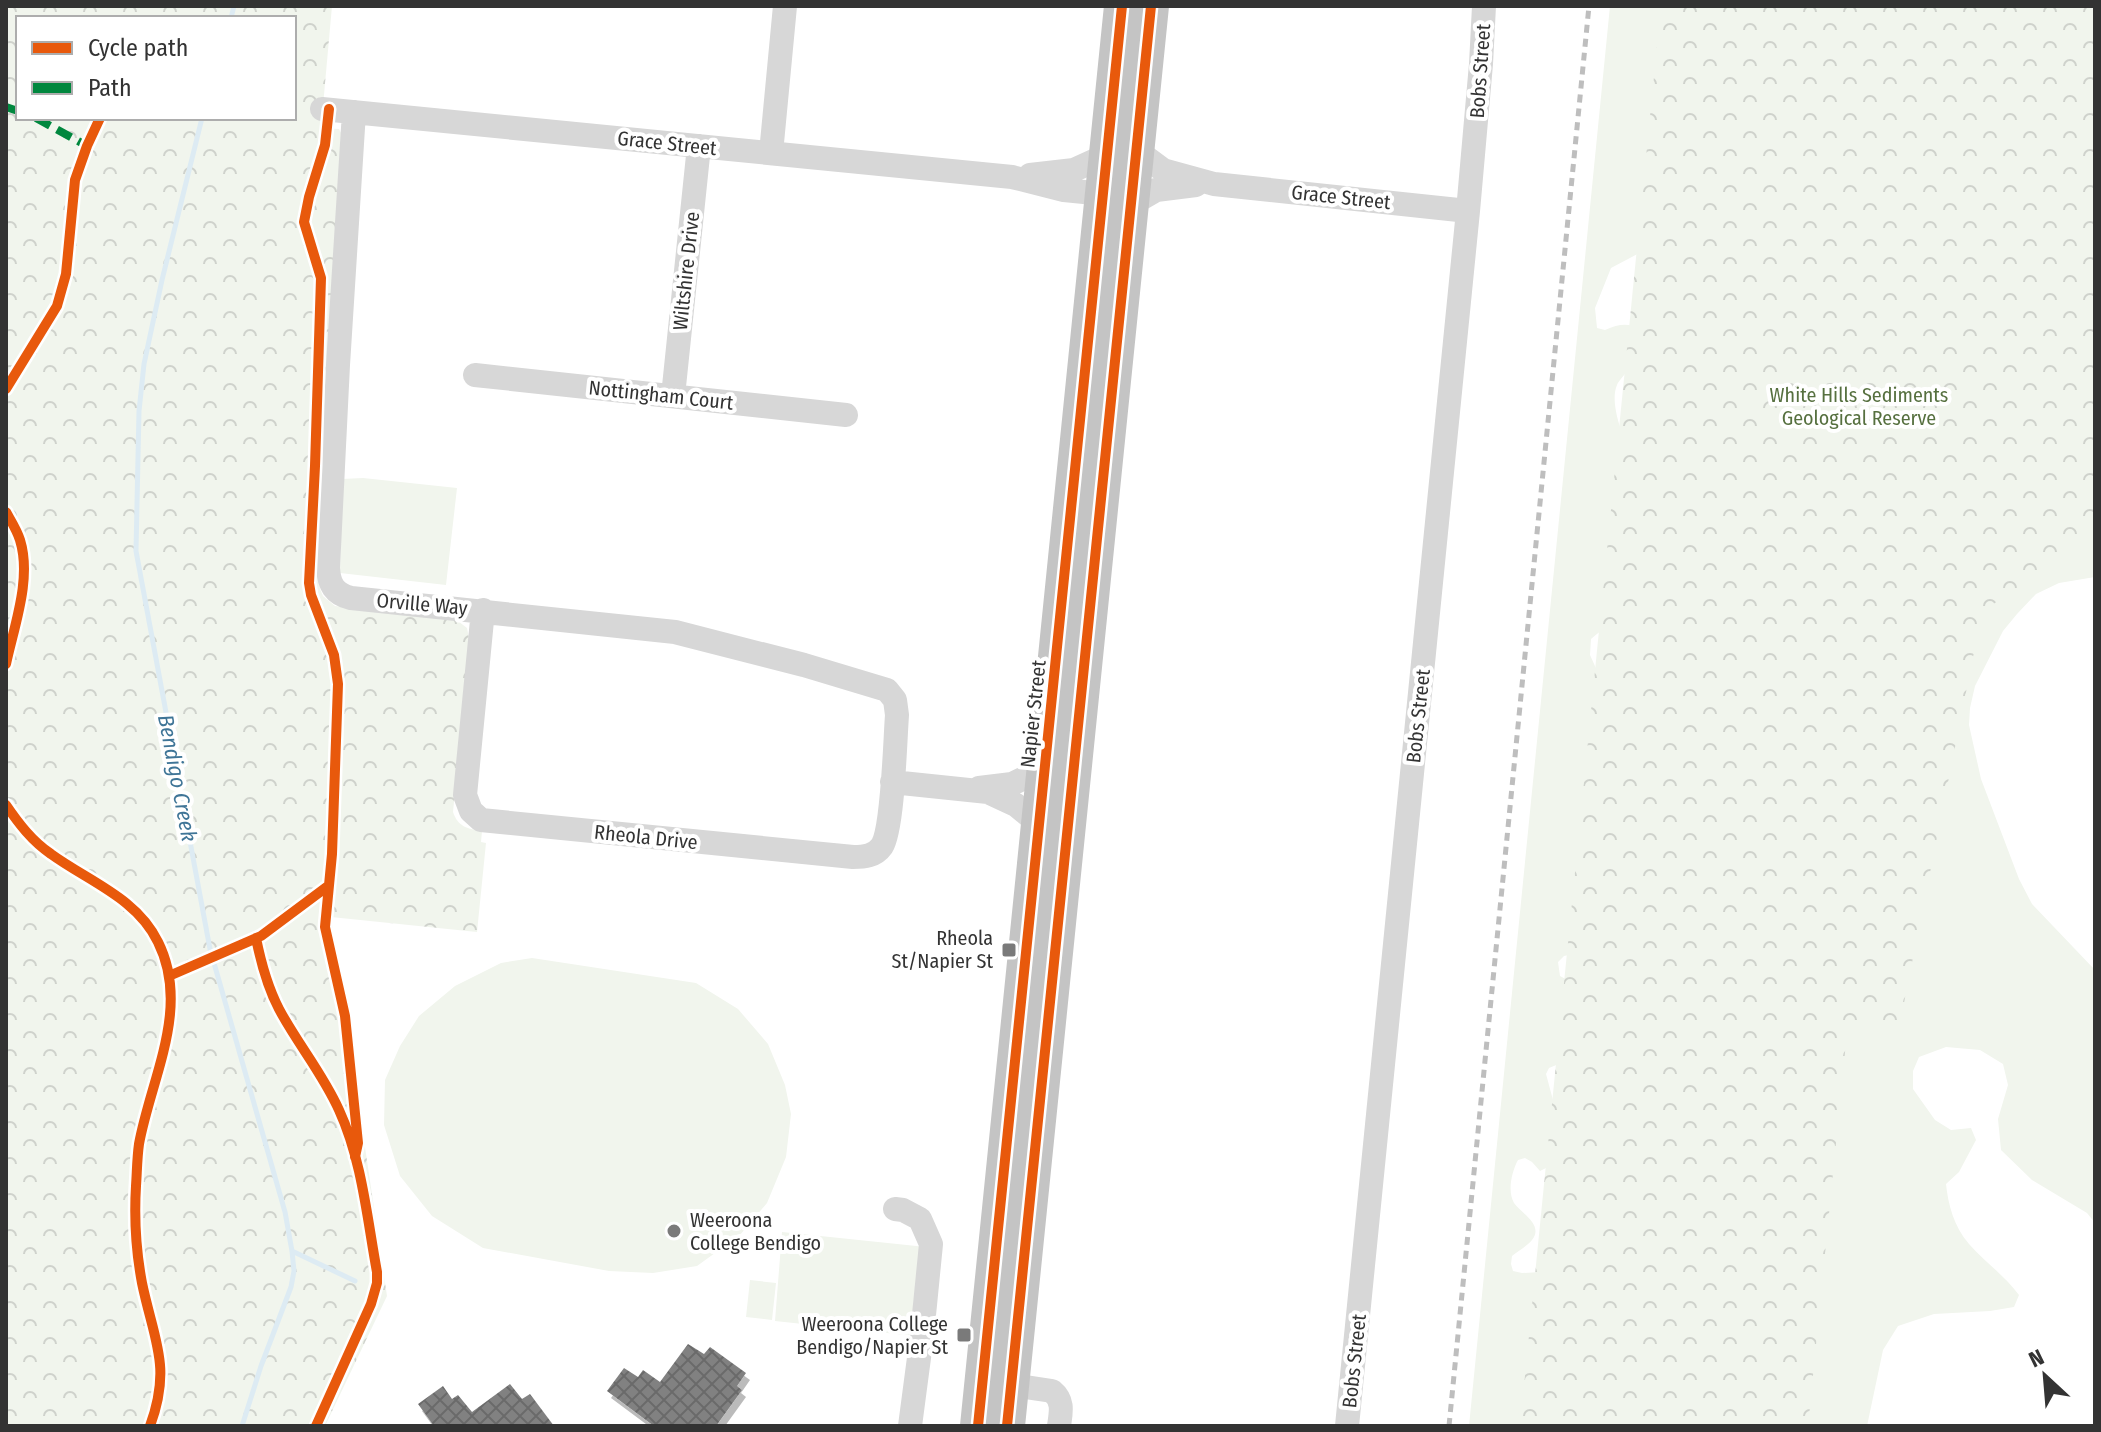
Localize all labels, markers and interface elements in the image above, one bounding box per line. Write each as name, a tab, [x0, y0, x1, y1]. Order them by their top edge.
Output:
legend	[16, 16, 296, 120]
street label: Bobs Street	[1465, 23, 1495, 119]
text: Cycle path	[88, 34, 188, 62]
text: Path	[88, 74, 132, 102]
street label: Grace Street	[616, 126, 718, 160]
street label: Grace Street	[1290, 180, 1392, 214]
street label: Wiltshire Drive	[668, 210, 704, 332]
street label: Nottingham Court	[587, 375, 735, 415]
park label: White Hills Sediments Geological Reserve	[1770, 383, 1948, 430]
street label: Orville Way	[375, 588, 469, 620]
street label: Napier Street	[1015, 658, 1051, 769]
street label: Bobs Street	[1401, 667, 1435, 764]
water label: Bendigo Creek	[152, 712, 203, 844]
street label: Rheola Drive	[593, 820, 699, 854]
place label: Rheola St/Napier St	[892, 926, 993, 973]
marker: Rheola St/Napier St	[1000, 941, 1018, 959]
place label: Weeroona College Bendigo	[690, 1208, 821, 1255]
marker: Weeroona College Bendigo	[665, 1222, 683, 1240]
place label: Weeroona College Bendigo/Napier St	[796, 1312, 948, 1359]
street label: Bobs Street	[1337, 1312, 1371, 1409]
marker: Weeroona College Bendigo/Napier St	[955, 1326, 973, 1344]
north arrow	[2005, 1336, 2085, 1416]
text: N	[2025, 1343, 2048, 1373]

